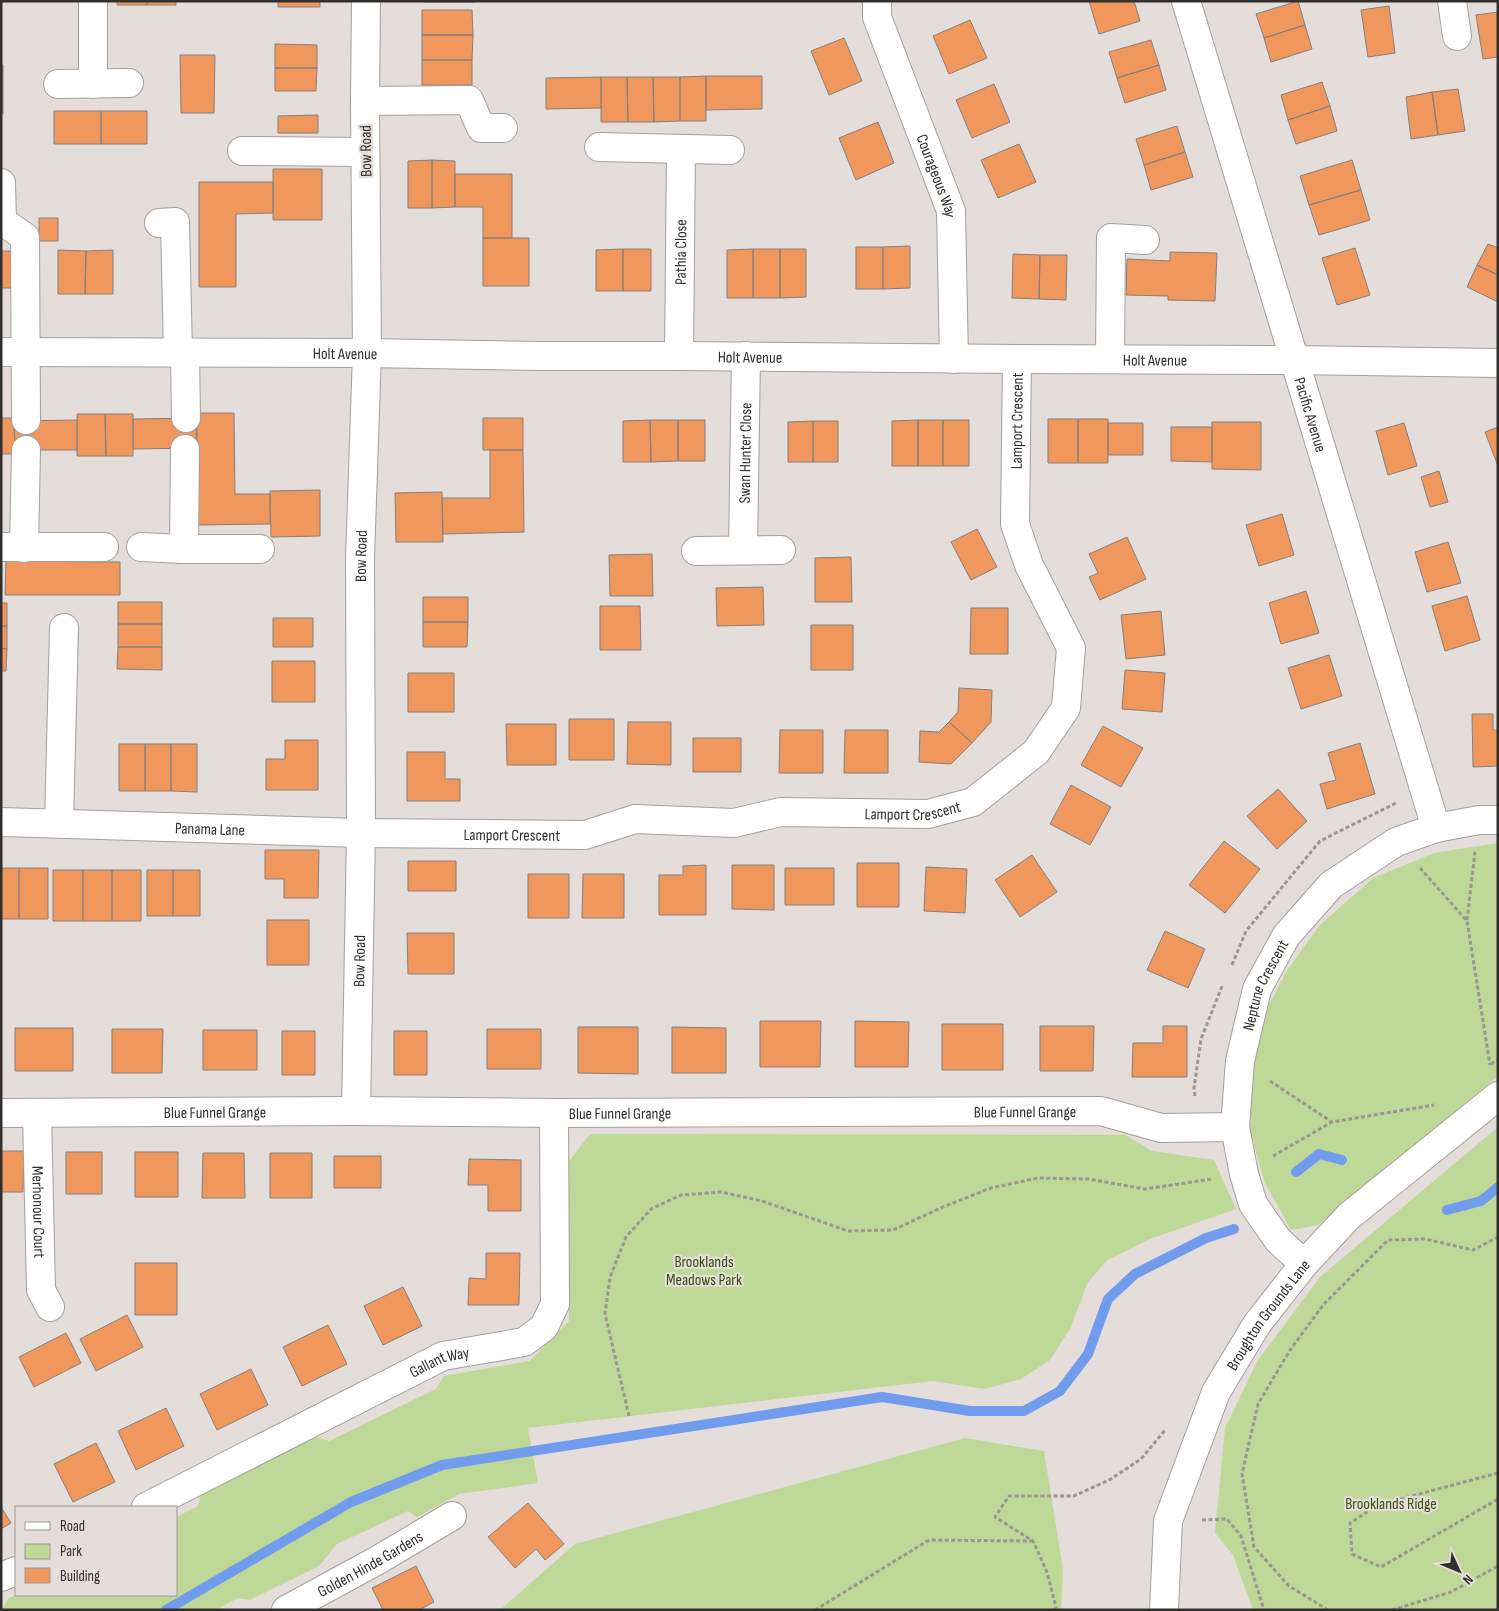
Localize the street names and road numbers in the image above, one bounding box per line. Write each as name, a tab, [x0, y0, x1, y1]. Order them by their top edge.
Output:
street label: Bow Road	[357, 125, 376, 177]
street label: Courageous Way	[912, 132, 959, 218]
street label: Pathia Close	[672, 219, 691, 285]
street label: Holt Avenue	[313, 345, 377, 364]
street label: Holt Avenue	[718, 348, 782, 368]
street label: Holt Avenue	[1123, 351, 1187, 371]
street label: Lamport Crescent	[1008, 372, 1028, 469]
street label: Pacific Avenue	[1289, 375, 1330, 455]
street label: Swan Hunter Close	[736, 402, 756, 504]
street label: Bow Road	[352, 530, 372, 582]
street label: Lamport Crescent	[864, 798, 963, 825]
street label: Panama Lane	[175, 819, 245, 840]
street label: Lamport Crescent	[463, 826, 560, 846]
street label: Bow Road	[350, 935, 370, 987]
street label: Neptune Crescent	[1239, 937, 1293, 1033]
street label: Blue Funnel Grange	[974, 1103, 1076, 1122]
street label: Blue Funnel Grange	[164, 1104, 266, 1123]
street label: Blue Funnel Grange	[569, 1105, 671, 1124]
street label: Merhonour Court	[27, 1166, 48, 1258]
street label: Broughton Grounds Lane	[1223, 1256, 1314, 1374]
street label: Gallant Way	[407, 1344, 471, 1382]
street label: Golden Hinde Gardens	[315, 1527, 427, 1602]

